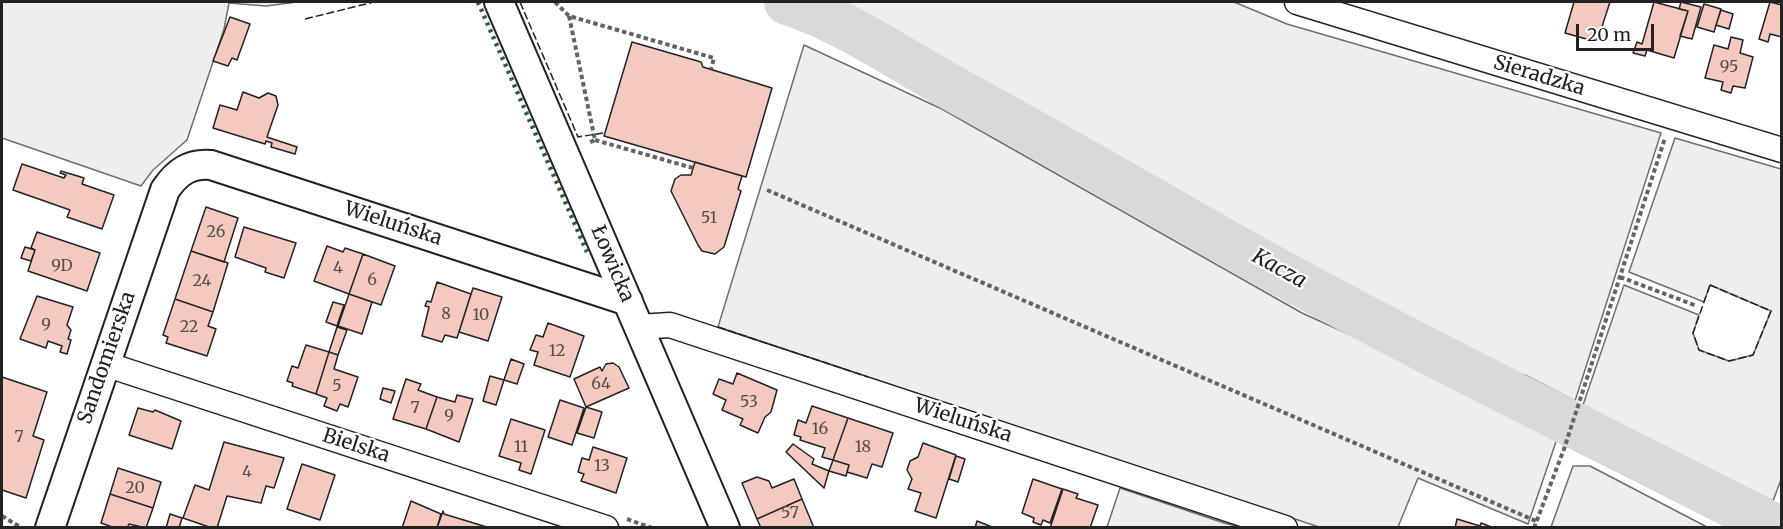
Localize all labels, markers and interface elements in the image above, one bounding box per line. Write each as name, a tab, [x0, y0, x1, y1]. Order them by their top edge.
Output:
scale bar	[1579, 12, 1657, 50]
text: 20 m	[1587, 23, 1631, 46]
street label: Sieradzka	[1490, 51, 1588, 101]
house number: 95	[1720, 57, 1738, 77]
street label: Wieluńska	[341, 197, 445, 251]
house number: 51	[701, 208, 717, 228]
house number: 26	[207, 222, 225, 242]
street label: Łowicka	[585, 222, 639, 306]
water label: Kacza	[1248, 244, 1310, 294]
house number: 9D	[51, 256, 73, 276]
house number: 4	[333, 258, 343, 278]
house number: 6	[367, 270, 377, 290]
house number: 24	[193, 271, 211, 291]
street label: Sandomierska	[73, 289, 141, 427]
house number: 8	[441, 304, 451, 324]
house number: 10	[473, 305, 489, 325]
house number: 9	[41, 315, 51, 335]
house number: 22	[180, 317, 198, 337]
house number: 12	[549, 341, 565, 361]
house number: 64	[591, 374, 611, 394]
house number: 5	[332, 376, 342, 396]
house number: 53	[740, 392, 758, 412]
street label: Wieluńska	[911, 394, 1015, 448]
house number: 7	[410, 398, 420, 418]
house number: 9	[444, 406, 454, 426]
house number: 16	[812, 419, 828, 439]
street label: Bielska	[319, 424, 393, 468]
house number: 7	[14, 427, 24, 447]
house number: 11	[514, 437, 528, 457]
house number: 18	[855, 437, 871, 457]
house number: 13	[594, 456, 610, 476]
house number: 4	[242, 462, 252, 482]
house number: 20	[125, 478, 145, 498]
house number: 57	[781, 503, 799, 523]

